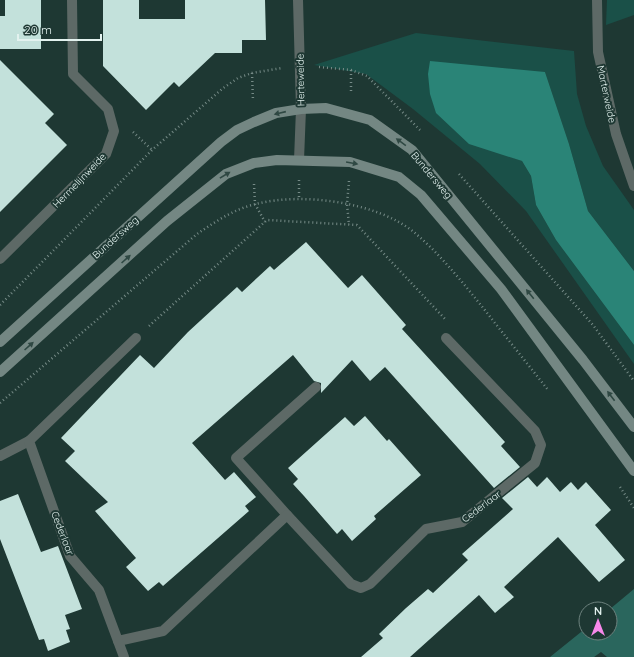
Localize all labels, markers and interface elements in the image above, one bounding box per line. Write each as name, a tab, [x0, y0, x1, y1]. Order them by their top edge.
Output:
scale bar	[18, 16, 101, 42]
text: 20 m	[24, 22, 52, 37]
street label: Herteweide	[294, 53, 307, 106]
street label: Marterweide	[594, 64, 619, 124]
one-way arrow	[273, 110, 286, 116]
one-way arrow	[395, 138, 406, 146]
street label: Bundersweg	[408, 149, 455, 202]
street label: Hermelijnweide	[50, 150, 109, 211]
one-way arrow	[346, 160, 358, 166]
one-way arrow	[219, 172, 231, 179]
street label: Bundersweg	[90, 213, 141, 261]
one-way arrow	[121, 255, 130, 264]
one-way arrow	[525, 289, 534, 299]
one-way arrow	[24, 341, 34, 351]
one-way arrow	[606, 390, 615, 401]
street label: Cederlaar	[459, 487, 504, 525]
street label: Cederlaar	[48, 509, 77, 557]
north arrow	[578, 601, 618, 641]
text: N	[594, 604, 602, 618]

